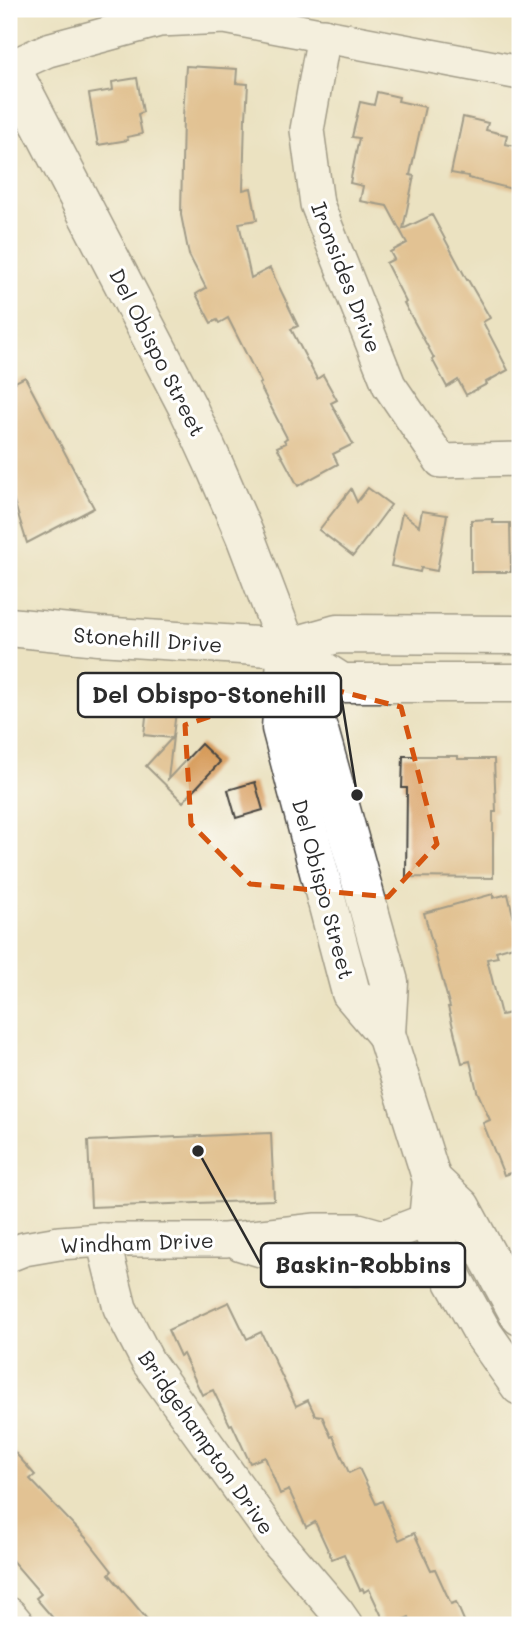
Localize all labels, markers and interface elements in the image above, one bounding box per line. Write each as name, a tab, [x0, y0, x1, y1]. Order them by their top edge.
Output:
street label: Ironsides Drive	[306, 198, 388, 356]
street label: Del Obispo Street	[104, 263, 212, 441]
street label: Stonehill Drive	[73, 620, 223, 658]
callout: Del Obispo-Stonehill	[78, 673, 341, 717]
text: Del Obispo-Stonehill	[92, 679, 326, 709]
street label: Del Obispo Street	[287, 796, 361, 982]
street label: Windham Drive	[60, 1226, 214, 1258]
callout: Baskin-Robbins	[261, 1243, 465, 1287]
text: Baskin-Robbins	[275, 1249, 451, 1279]
street label: Bridgehampton Drive	[133, 1345, 281, 1539]

